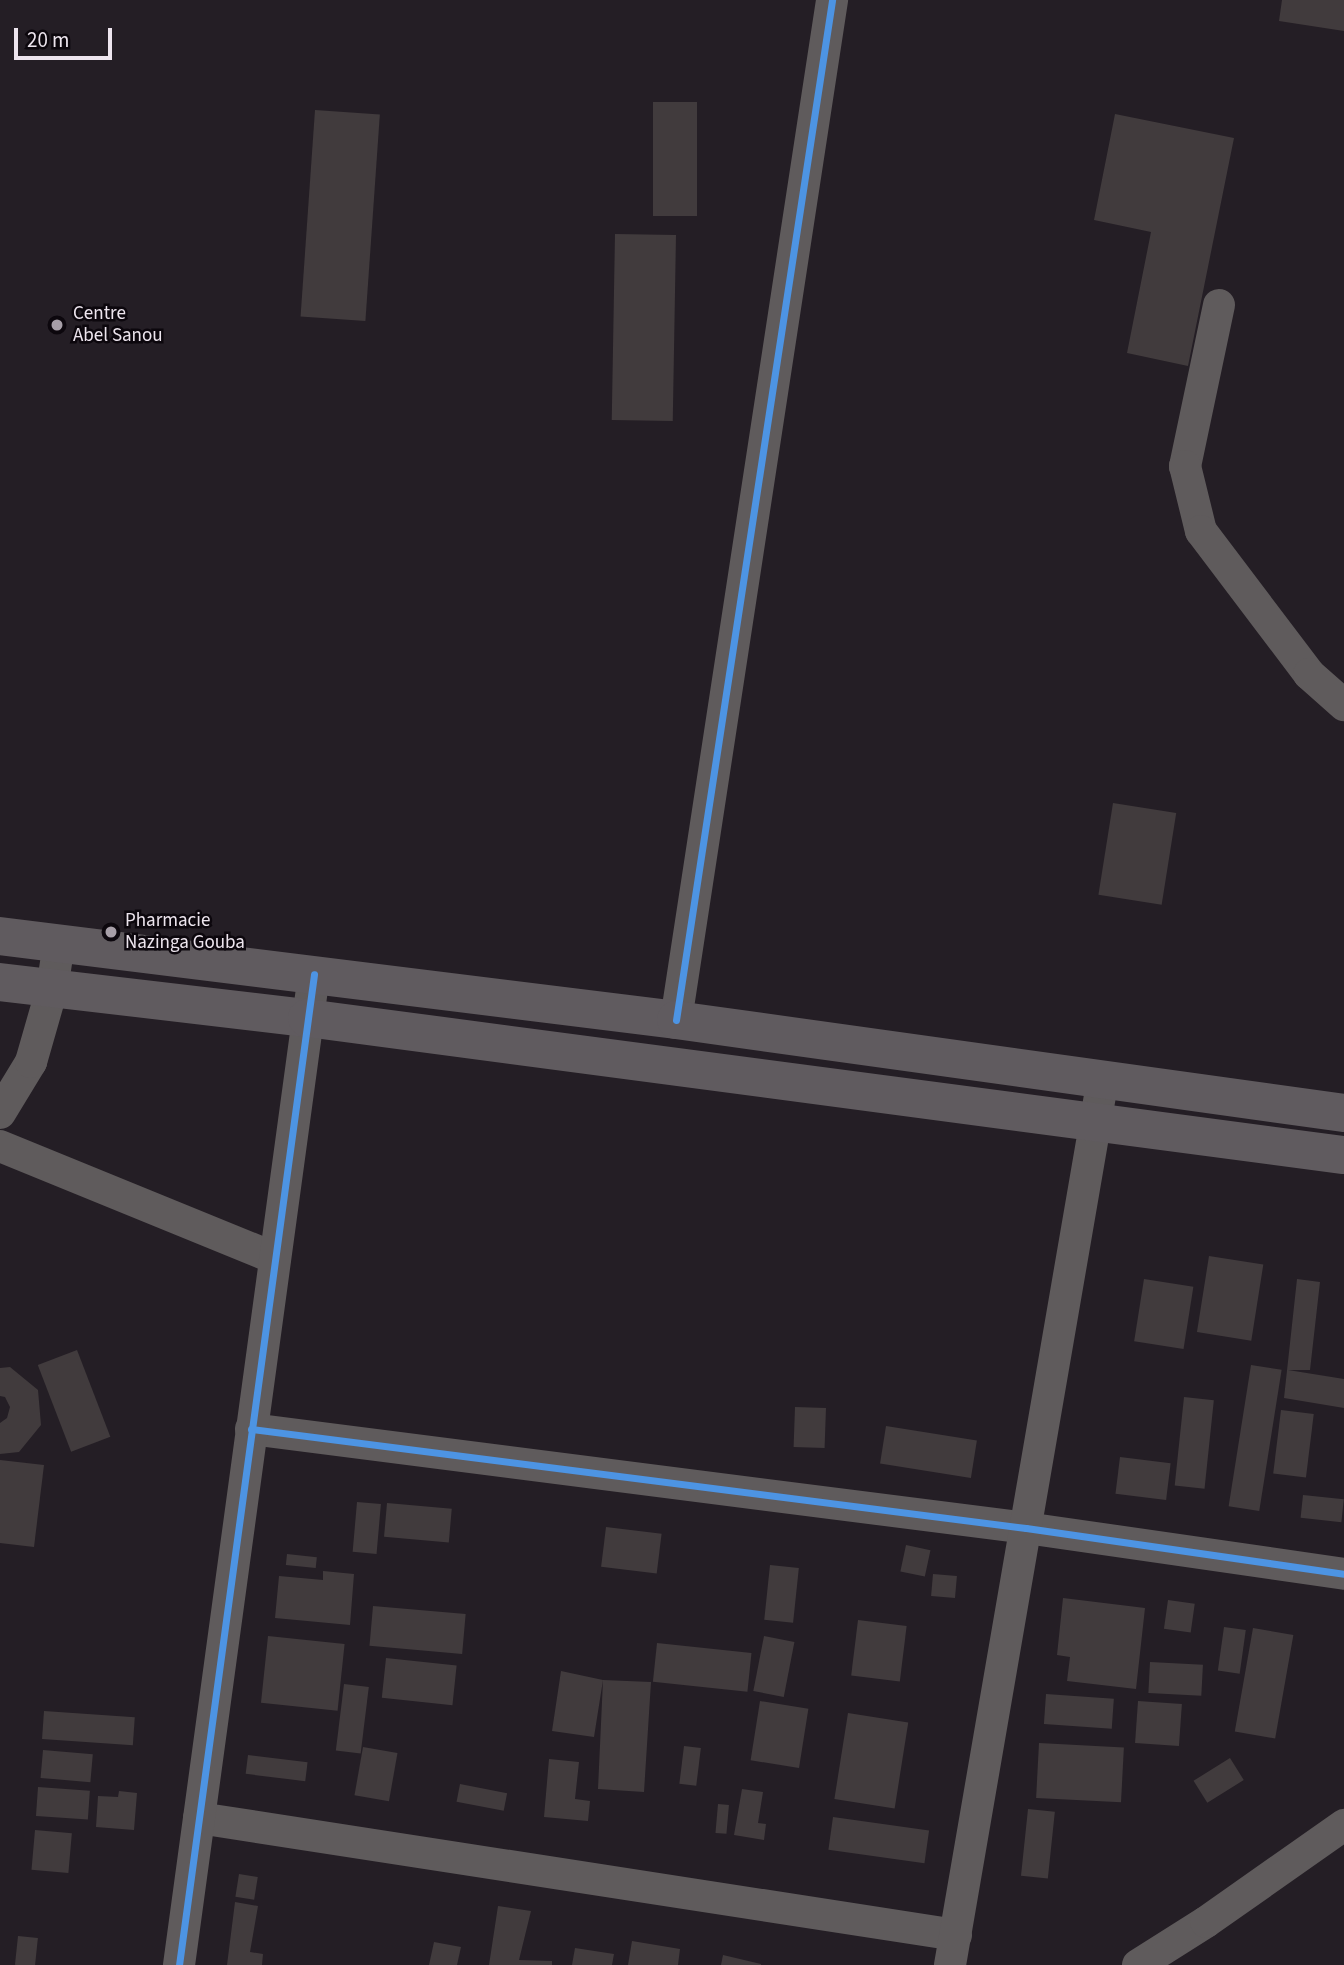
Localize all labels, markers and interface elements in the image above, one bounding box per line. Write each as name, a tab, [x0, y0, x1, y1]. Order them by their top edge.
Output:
scale bar	[18, 14, 116, 58]
text: 20 m	[27, 25, 69, 55]
place label: Centre Abel Sanou	[73, 303, 163, 347]
marker: Centre Abel Sanou	[47, 315, 67, 335]
place label: Pharmacie Nazinga Gouba	[125, 910, 245, 954]
marker: Pharmacie Nazinga Gouba	[103, 924, 119, 940]

